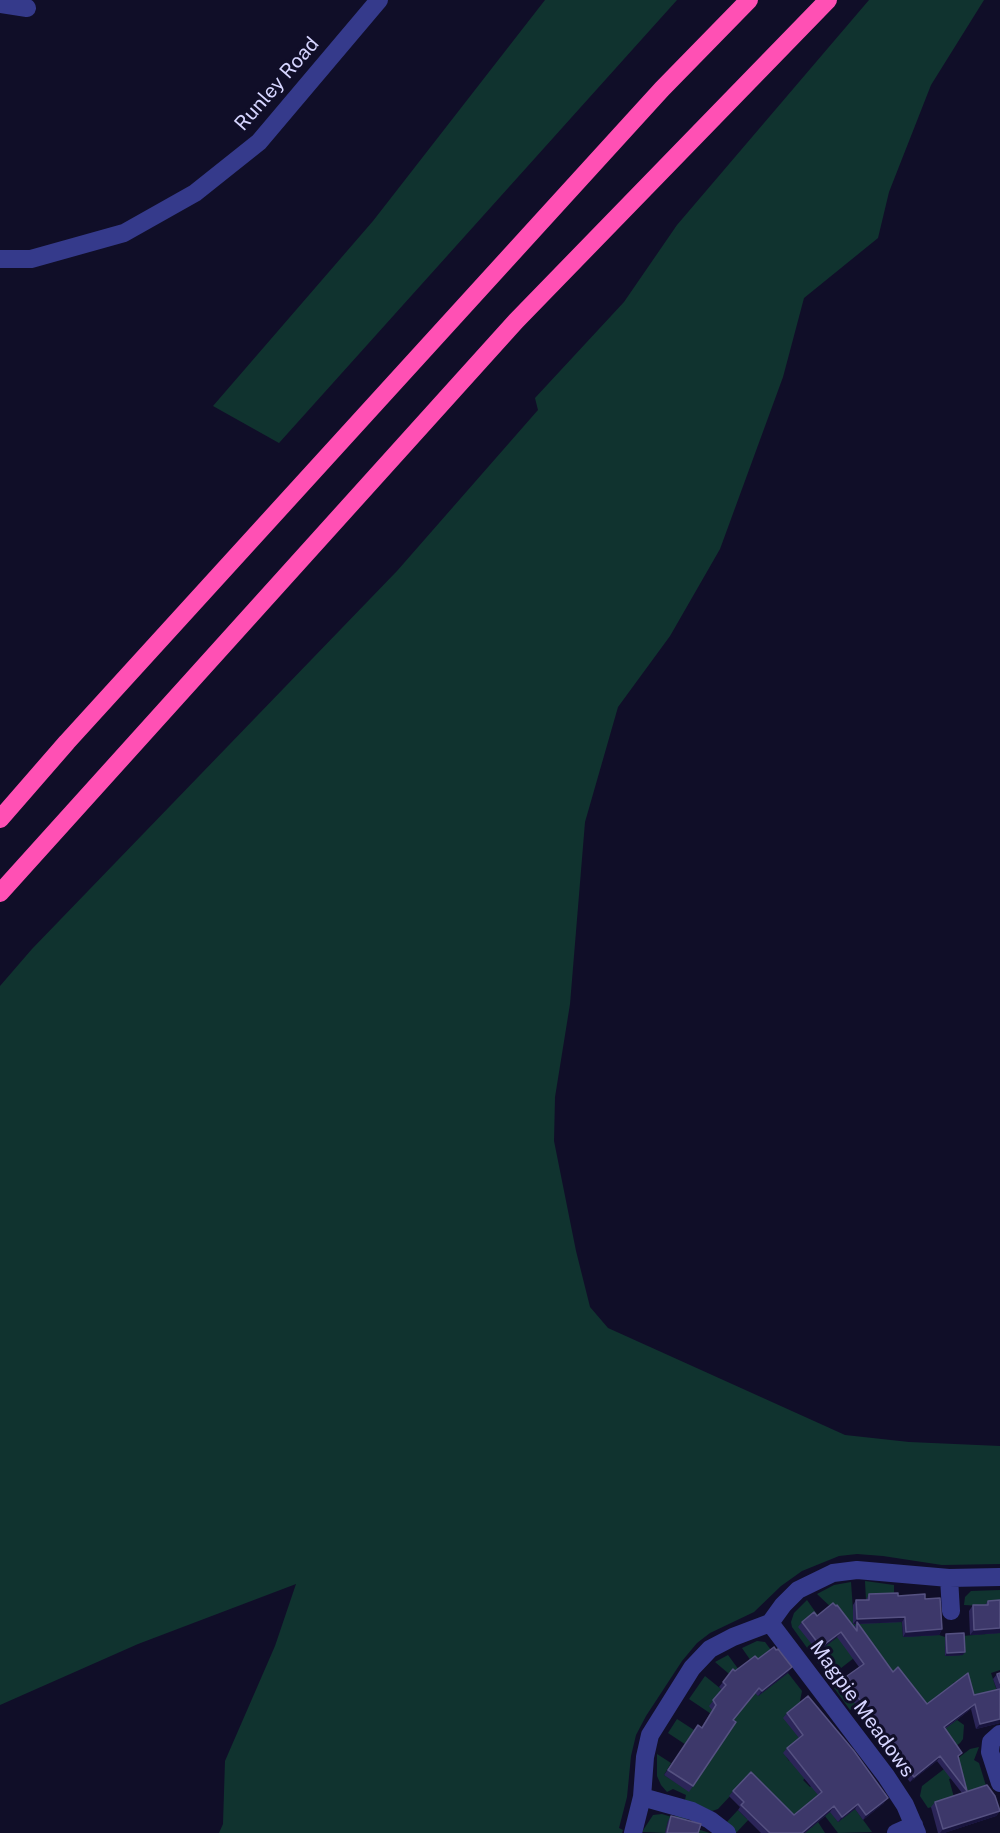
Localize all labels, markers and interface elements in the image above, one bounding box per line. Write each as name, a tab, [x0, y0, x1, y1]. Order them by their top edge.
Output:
street label: Runley Road	[230, 32, 324, 136]
street label: Magpie Meadows	[804, 1636, 920, 1782]

